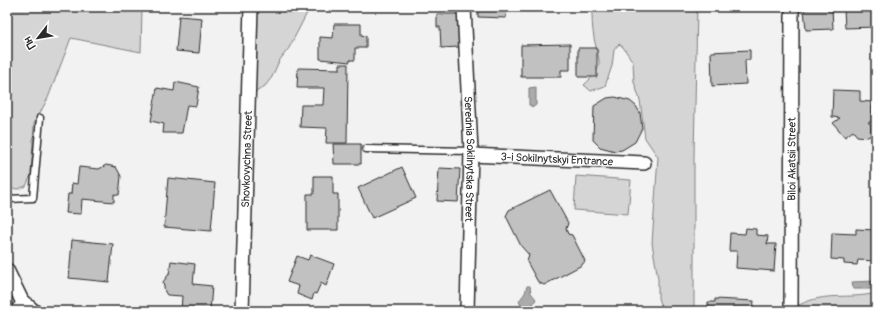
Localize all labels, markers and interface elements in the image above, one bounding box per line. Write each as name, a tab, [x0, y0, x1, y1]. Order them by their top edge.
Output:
north arrow	[18, 18, 58, 58]
text: Пн	[21, 34, 39, 51]
street label: Serednia Sokilnytska Street	[462, 96, 478, 222]
street label: Shovkovychna Street	[239, 110, 254, 208]
street label: Biloi Akatsii Street	[785, 117, 798, 201]
street label: 3-i Sokilnytskyi Entrance	[500, 150, 614, 168]

